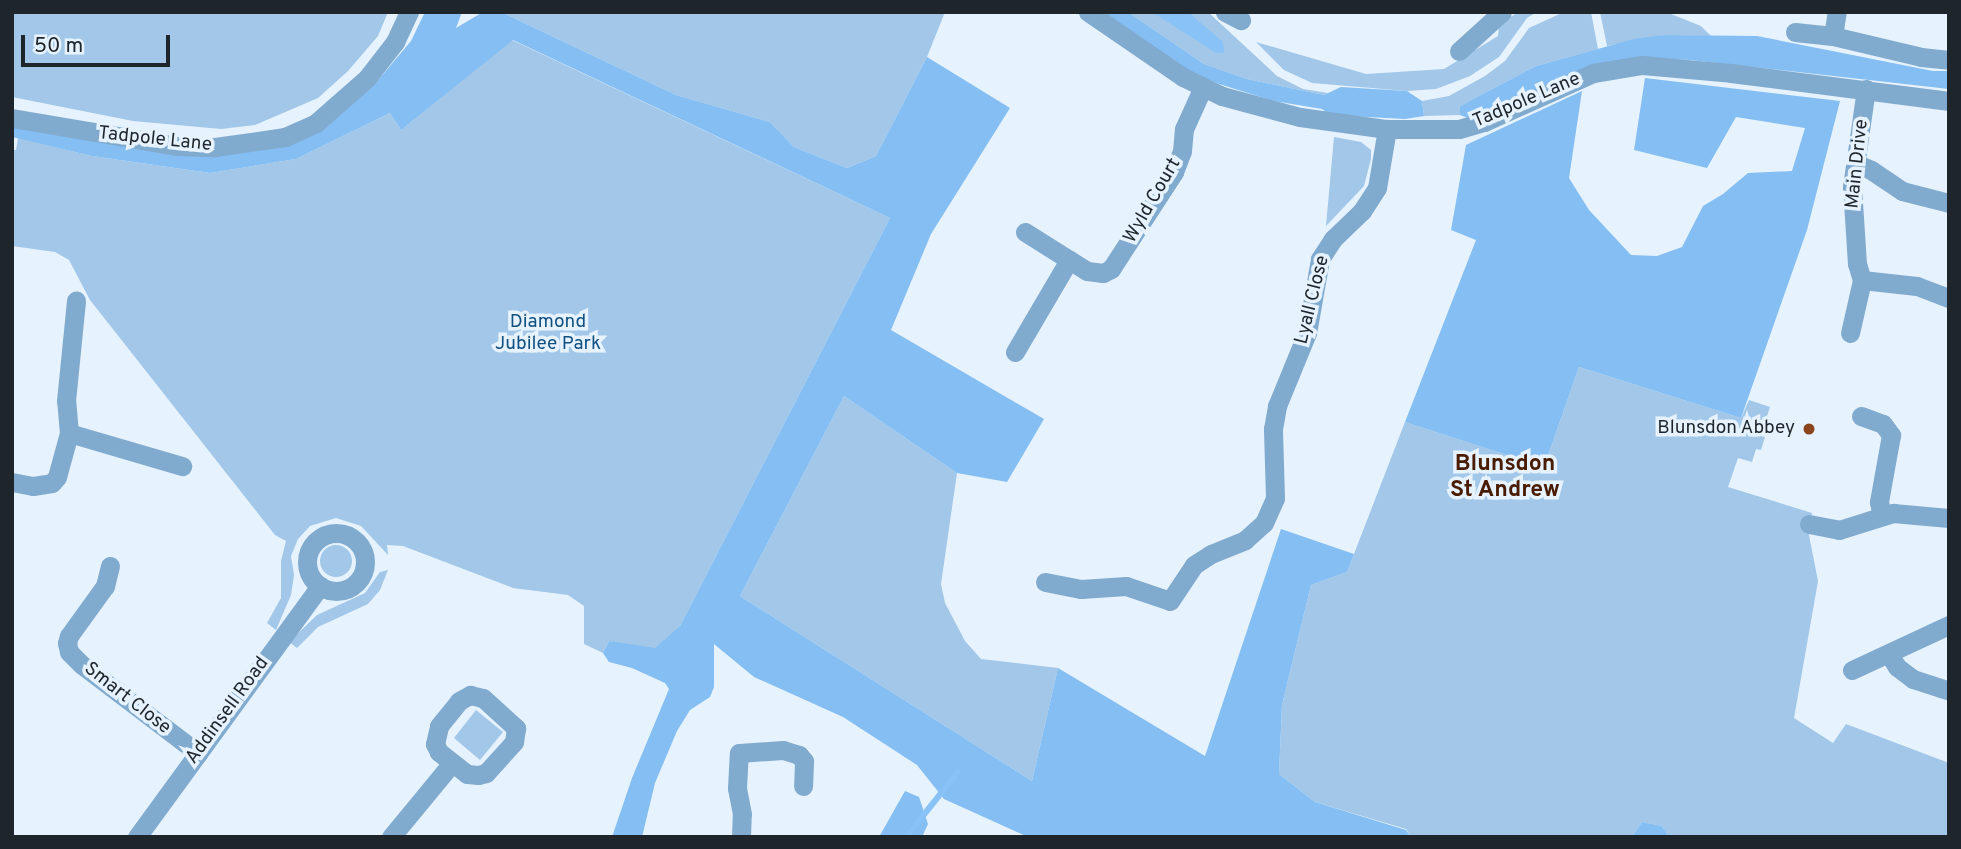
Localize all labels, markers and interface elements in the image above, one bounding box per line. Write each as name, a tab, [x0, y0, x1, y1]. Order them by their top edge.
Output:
scale bar	[24, 21, 173, 65]
text: 50 m	[34, 33, 83, 60]
street label: Tadpole Lane	[1470, 68, 1584, 134]
street label: Main Drive	[1842, 118, 1874, 210]
street label: Tadpole Lane	[97, 123, 213, 157]
street label: Wyld Court	[1119, 154, 1187, 248]
street label: Lyall Close	[1291, 253, 1335, 347]
park label: Diamond Jubilee Park	[495, 312, 601, 356]
place label: Blunsdon Abbey	[1657, 418, 1795, 440]
marker: Blunsdon Abbey	[1801, 421, 1817, 437]
district label: Blunsdon St Andrew	[1449, 451, 1561, 505]
street label: Addinsell Road	[181, 653, 275, 769]
street label: Smart Close	[79, 658, 175, 740]

